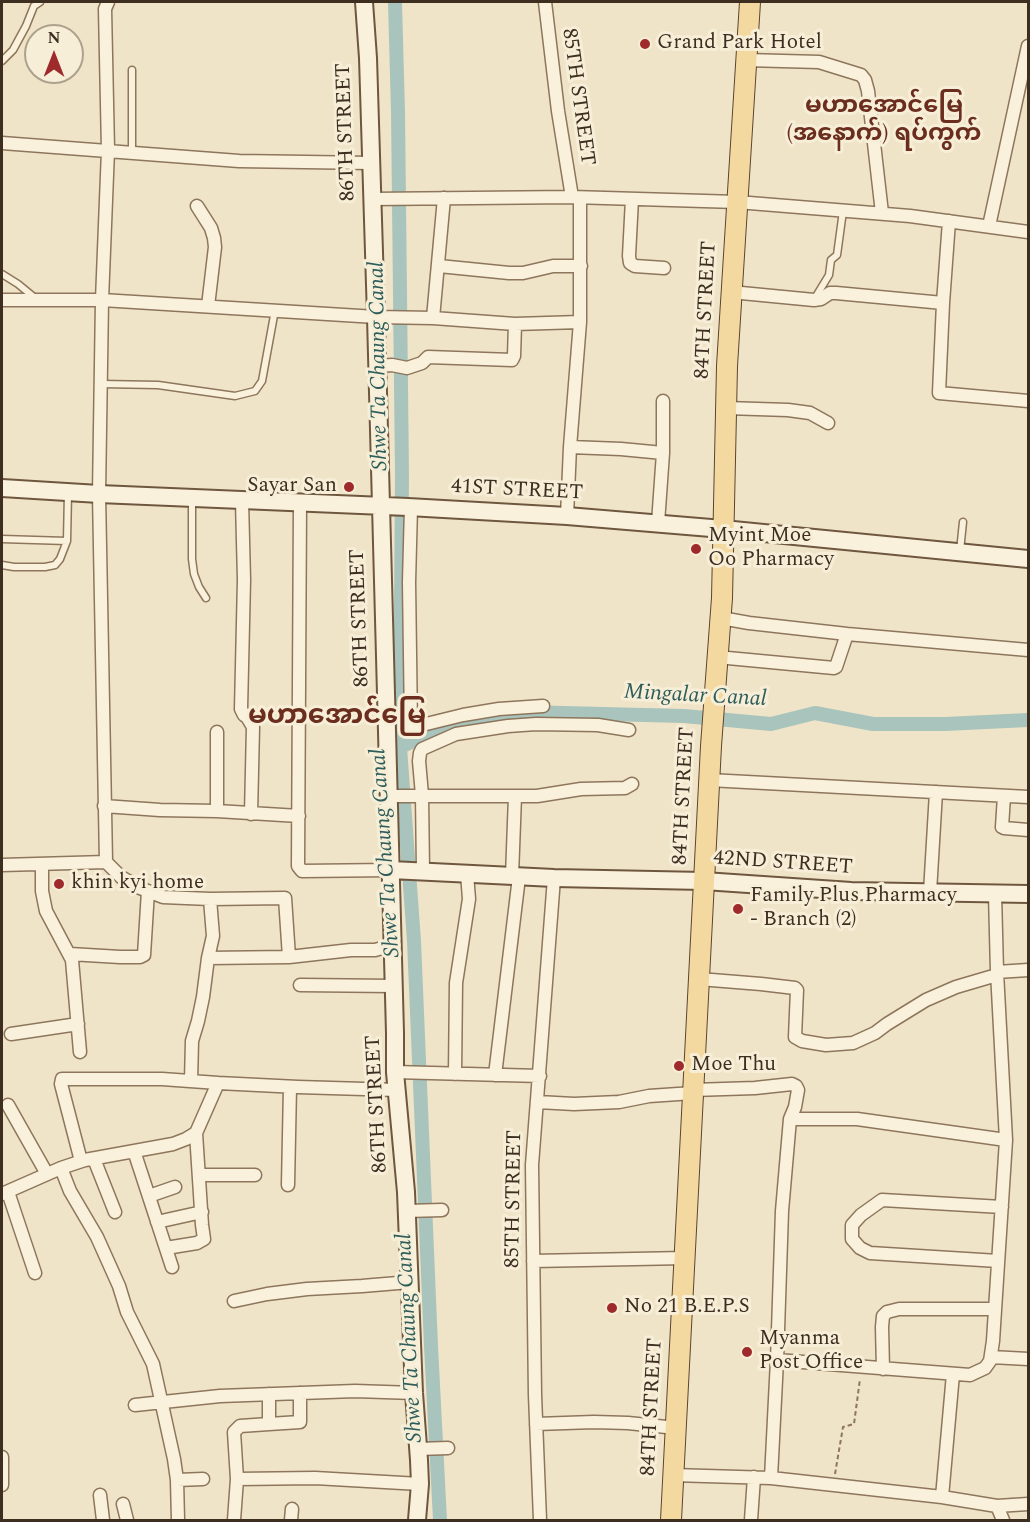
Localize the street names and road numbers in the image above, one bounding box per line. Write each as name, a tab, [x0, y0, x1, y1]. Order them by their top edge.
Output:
street label: 85TH STREET	[555, 27, 599, 167]
street label: 86TH STREET	[332, 63, 362, 201]
street label: 84TH STREET	[691, 240, 723, 380]
street label: 41ST STREET	[450, 475, 584, 507]
street label: 86TH STREET	[346, 549, 376, 687]
street label: 84TH STREET	[669, 726, 701, 866]
street label: 42ND STREET	[712, 847, 854, 881]
street label: 86TH STREET	[362, 1034, 394, 1174]
street label: 85TH STREET	[501, 1130, 529, 1268]
street label: 84TH STREET	[637, 1337, 669, 1477]

